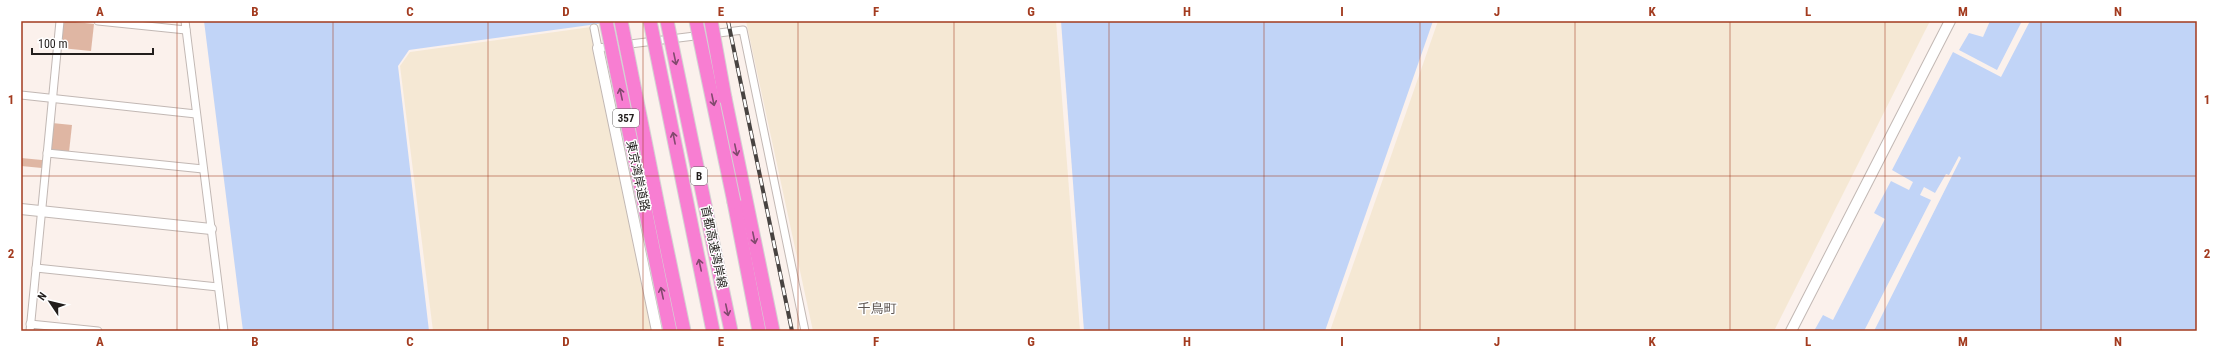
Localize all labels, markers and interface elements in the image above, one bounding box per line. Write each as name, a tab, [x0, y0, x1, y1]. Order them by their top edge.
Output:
text: A	[96, 4, 104, 19]
text: B	[251, 4, 259, 19]
text: C	[406, 4, 414, 19]
text: D	[562, 4, 570, 19]
text: E	[718, 4, 725, 19]
text: F	[873, 4, 879, 19]
text: G	[1027, 4, 1035, 19]
text: H	[1183, 4, 1191, 19]
text: I	[1340, 4, 1344, 19]
text: J	[1494, 4, 1500, 19]
text: K	[1648, 4, 1656, 19]
text: L	[1805, 4, 1811, 19]
text: M	[1958, 4, 1968, 19]
text: N	[2114, 4, 2122, 19]
scale bar	[32, 30, 153, 56]
text: 100 m	[38, 37, 68, 51]
one-way arrow	[672, 52, 680, 65]
one-way arrow	[617, 88, 625, 101]
text: 1	[8, 92, 14, 107]
text: 1	[2204, 92, 2210, 107]
one-way arrow	[709, 93, 717, 106]
road number: 357	[613, 109, 639, 127]
one-way arrow	[669, 132, 677, 145]
street label: 東京湾岸道路	[624, 139, 652, 213]
one-way arrow	[732, 143, 740, 156]
road number: B	[691, 167, 707, 185]
street label: 首都高速湾岸線	[698, 204, 730, 290]
one-way arrow	[751, 231, 759, 244]
text: 2	[8, 246, 15, 261]
text: 2	[2204, 246, 2211, 261]
one-way arrow	[695, 259, 703, 272]
north arrow	[30, 282, 70, 322]
one-way arrow	[658, 287, 666, 300]
text: N	[35, 290, 50, 303]
district label: 千鳥町	[857, 301, 897, 316]
one-way arrow	[723, 303, 731, 316]
text: A	[96, 334, 104, 349]
text: B	[251, 334, 259, 349]
text: C	[406, 334, 414, 349]
text: D	[562, 334, 570, 349]
text: E	[718, 334, 725, 349]
text: F	[873, 334, 879, 349]
text: G	[1027, 334, 1035, 349]
text: H	[1183, 334, 1191, 349]
text: I	[1340, 334, 1344, 349]
text: J	[1494, 334, 1500, 349]
text: K	[1648, 334, 1656, 349]
text: L	[1805, 334, 1811, 349]
text: M	[1958, 334, 1968, 349]
text: N	[2114, 334, 2122, 349]

